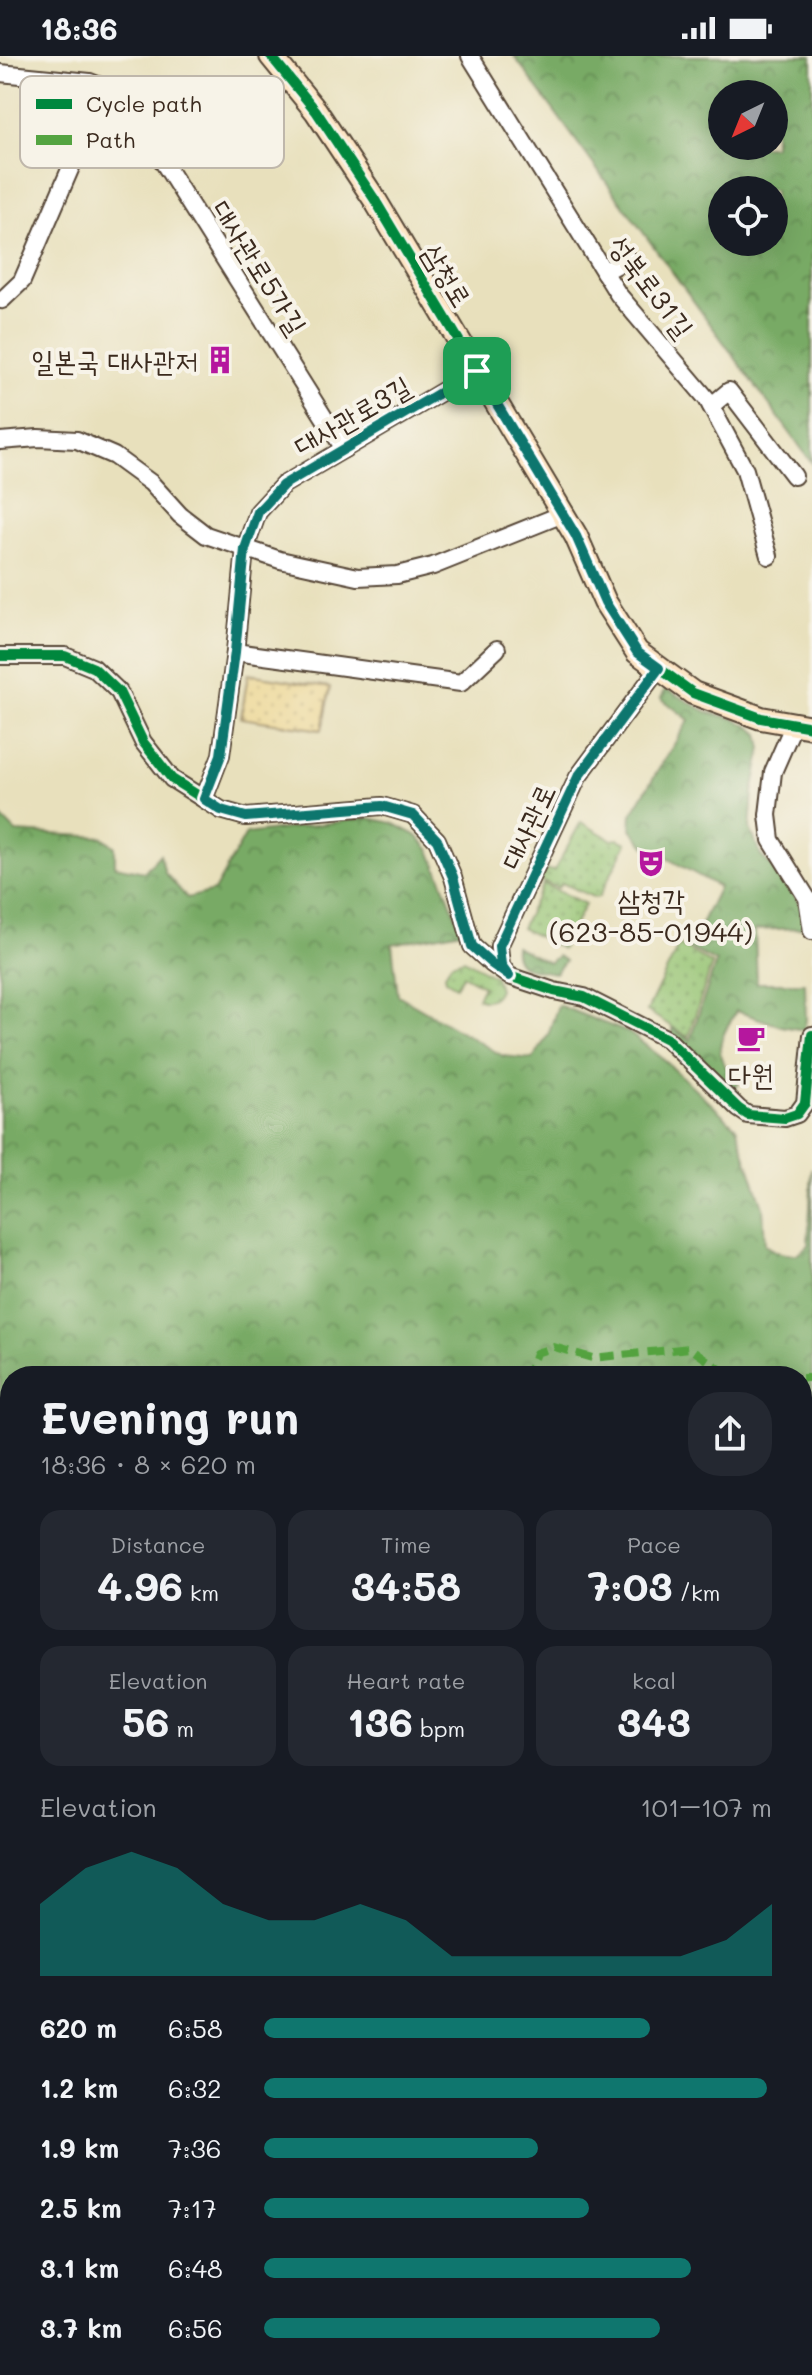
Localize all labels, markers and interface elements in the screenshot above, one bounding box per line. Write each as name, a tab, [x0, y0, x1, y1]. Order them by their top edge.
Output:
text: 18:36	[40, 8, 118, 48]
legend	[20, 76, 284, 168]
north arrow	[708, 80, 788, 160]
map controls	[708, 80, 788, 256]
text: Cycle path	[86, 89, 202, 118]
text: Path	[86, 125, 135, 154]
button: locate	[708, 176, 788, 256]
street label: 대사관로5가길	[205, 193, 315, 341]
street label: 성북로31길	[602, 228, 702, 344]
street label: 삼청로	[415, 237, 481, 313]
pin	[443, 337, 511, 405]
place label: 일본국 대사관저	[31, 342, 198, 378]
building icon: 일본국 대사관저	[205, 345, 235, 375]
icon: arrive	[455, 349, 499, 393]
street label: 대사관로3길	[287, 367, 417, 463]
street label: 대사관로	[492, 778, 562, 874]
theatre icon: 삼청각 (623-85-01944)	[636, 848, 666, 878]
place label: 삼청각 (623-85-01944)	[549, 881, 753, 949]
cafe icon: 다원	[736, 1023, 766, 1053]
place label: 다원	[728, 1056, 774, 1092]
text: Evening run	[40, 1388, 299, 1445]
button: share	[688, 1392, 772, 1476]
text: 18:36 · 8 × 620 m	[40, 1447, 256, 1481]
text: Distance	[111, 1530, 205, 1559]
text: Time	[381, 1530, 431, 1559]
text: Pace	[627, 1530, 681, 1559]
text: 4.96	[97, 1559, 183, 1611]
text: 34:58	[351, 1559, 461, 1611]
text: 7:03	[588, 1559, 672, 1611]
text: km	[183, 1578, 219, 1607]
text: /km	[672, 1578, 720, 1607]
text: Elevation	[109, 1666, 207, 1695]
text: Heart rate	[347, 1666, 465, 1695]
text: kcal	[632, 1666, 676, 1695]
text: 56	[122, 1695, 169, 1747]
text: 136	[347, 1695, 413, 1747]
text: 343	[617, 1695, 691, 1747]
text: m	[169, 1714, 194, 1743]
text: bpm	[413, 1714, 465, 1743]
text: Elevation	[40, 1790, 157, 1824]
text: 101–107 m	[640, 1790, 772, 1824]
text: 620 m	[40, 2011, 117, 2045]
text: 6:58	[168, 2011, 223, 2045]
text: 1.2 km	[40, 2071, 118, 2105]
text: 6:32	[168, 2071, 221, 2105]
text: 1.9 km	[40, 2131, 119, 2165]
text: 7:36	[168, 2131, 221, 2165]
text: 2.5 km	[40, 2191, 122, 2225]
text: 7:17	[168, 2191, 217, 2225]
text: 3.1 km	[40, 2251, 119, 2285]
text: 6:48	[168, 2251, 223, 2285]
text: 3.7 km	[40, 2311, 122, 2345]
text: 6:56	[168, 2311, 223, 2345]

